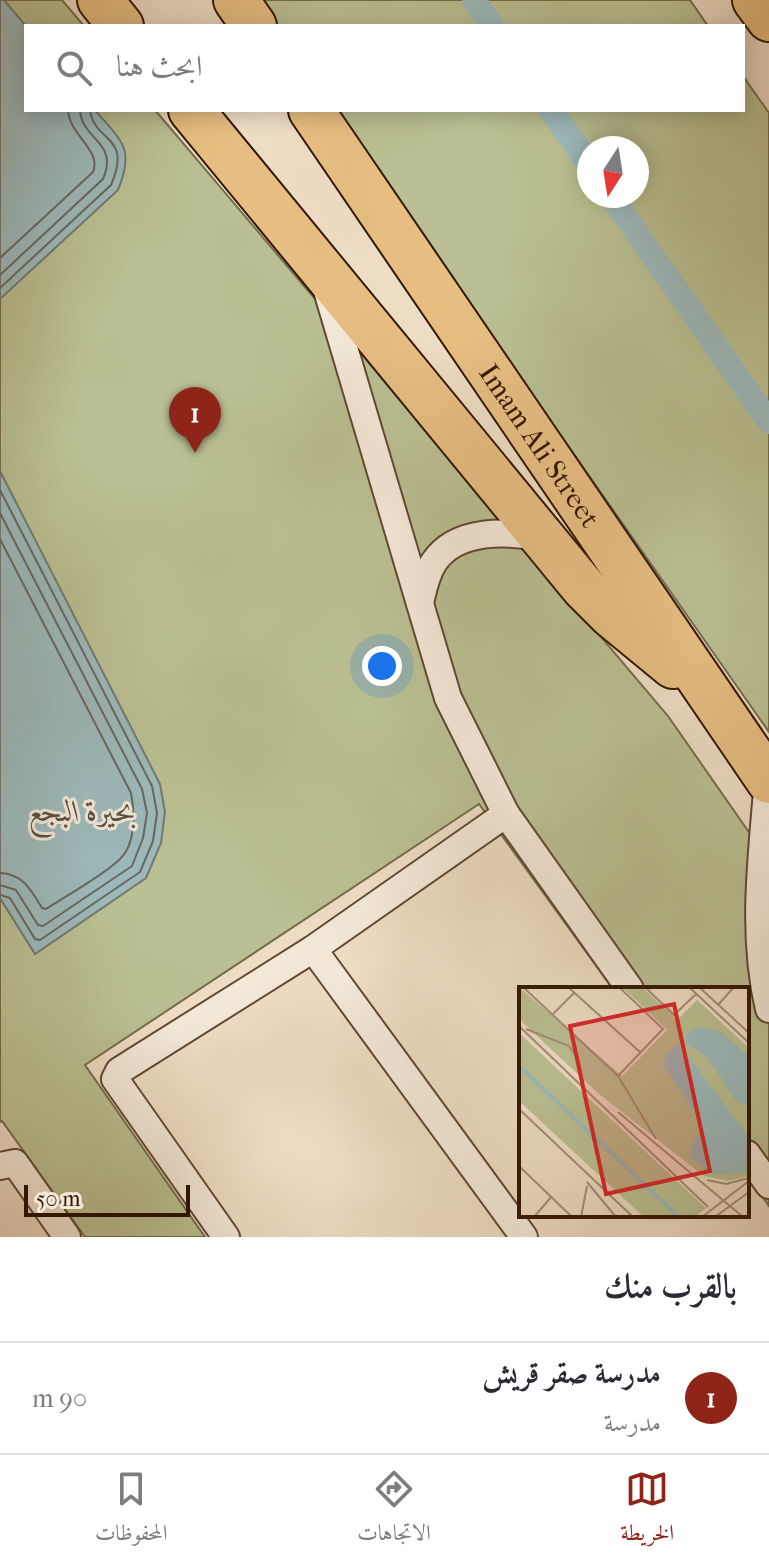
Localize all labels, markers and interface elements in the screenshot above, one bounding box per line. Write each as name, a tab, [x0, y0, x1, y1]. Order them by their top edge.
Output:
search box	[24, 24, 745, 112]
icon: search	[52, 46, 96, 90]
text: ابحث هنا	[116, 49, 202, 84]
north arrow	[577, 136, 649, 208]
street label: Imam Ali Street	[473, 357, 607, 533]
pin: 1	[169, 387, 221, 453]
your location	[362, 646, 402, 686]
water label: بحيرة البجع	[28, 794, 136, 838]
inset map	[519, 987, 749, 1217]
scale bar	[24, 1181, 190, 1217]
text: 50 m	[36, 1186, 81, 1212]
text: بالقرب منك	[604, 1266, 737, 1306]
text: مدرسة صقر قريش	[482, 1356, 661, 1391]
text: 90 m	[32, 1383, 87, 1414]
text: 1	[706, 1383, 716, 1414]
text: مدرسة	[604, 1407, 661, 1438]
tab: المحفوظات	[95, 1467, 167, 1554]
tab: الاتجاهات	[357, 1467, 431, 1554]
tab: الخريطة	[621, 1467, 674, 1554]

